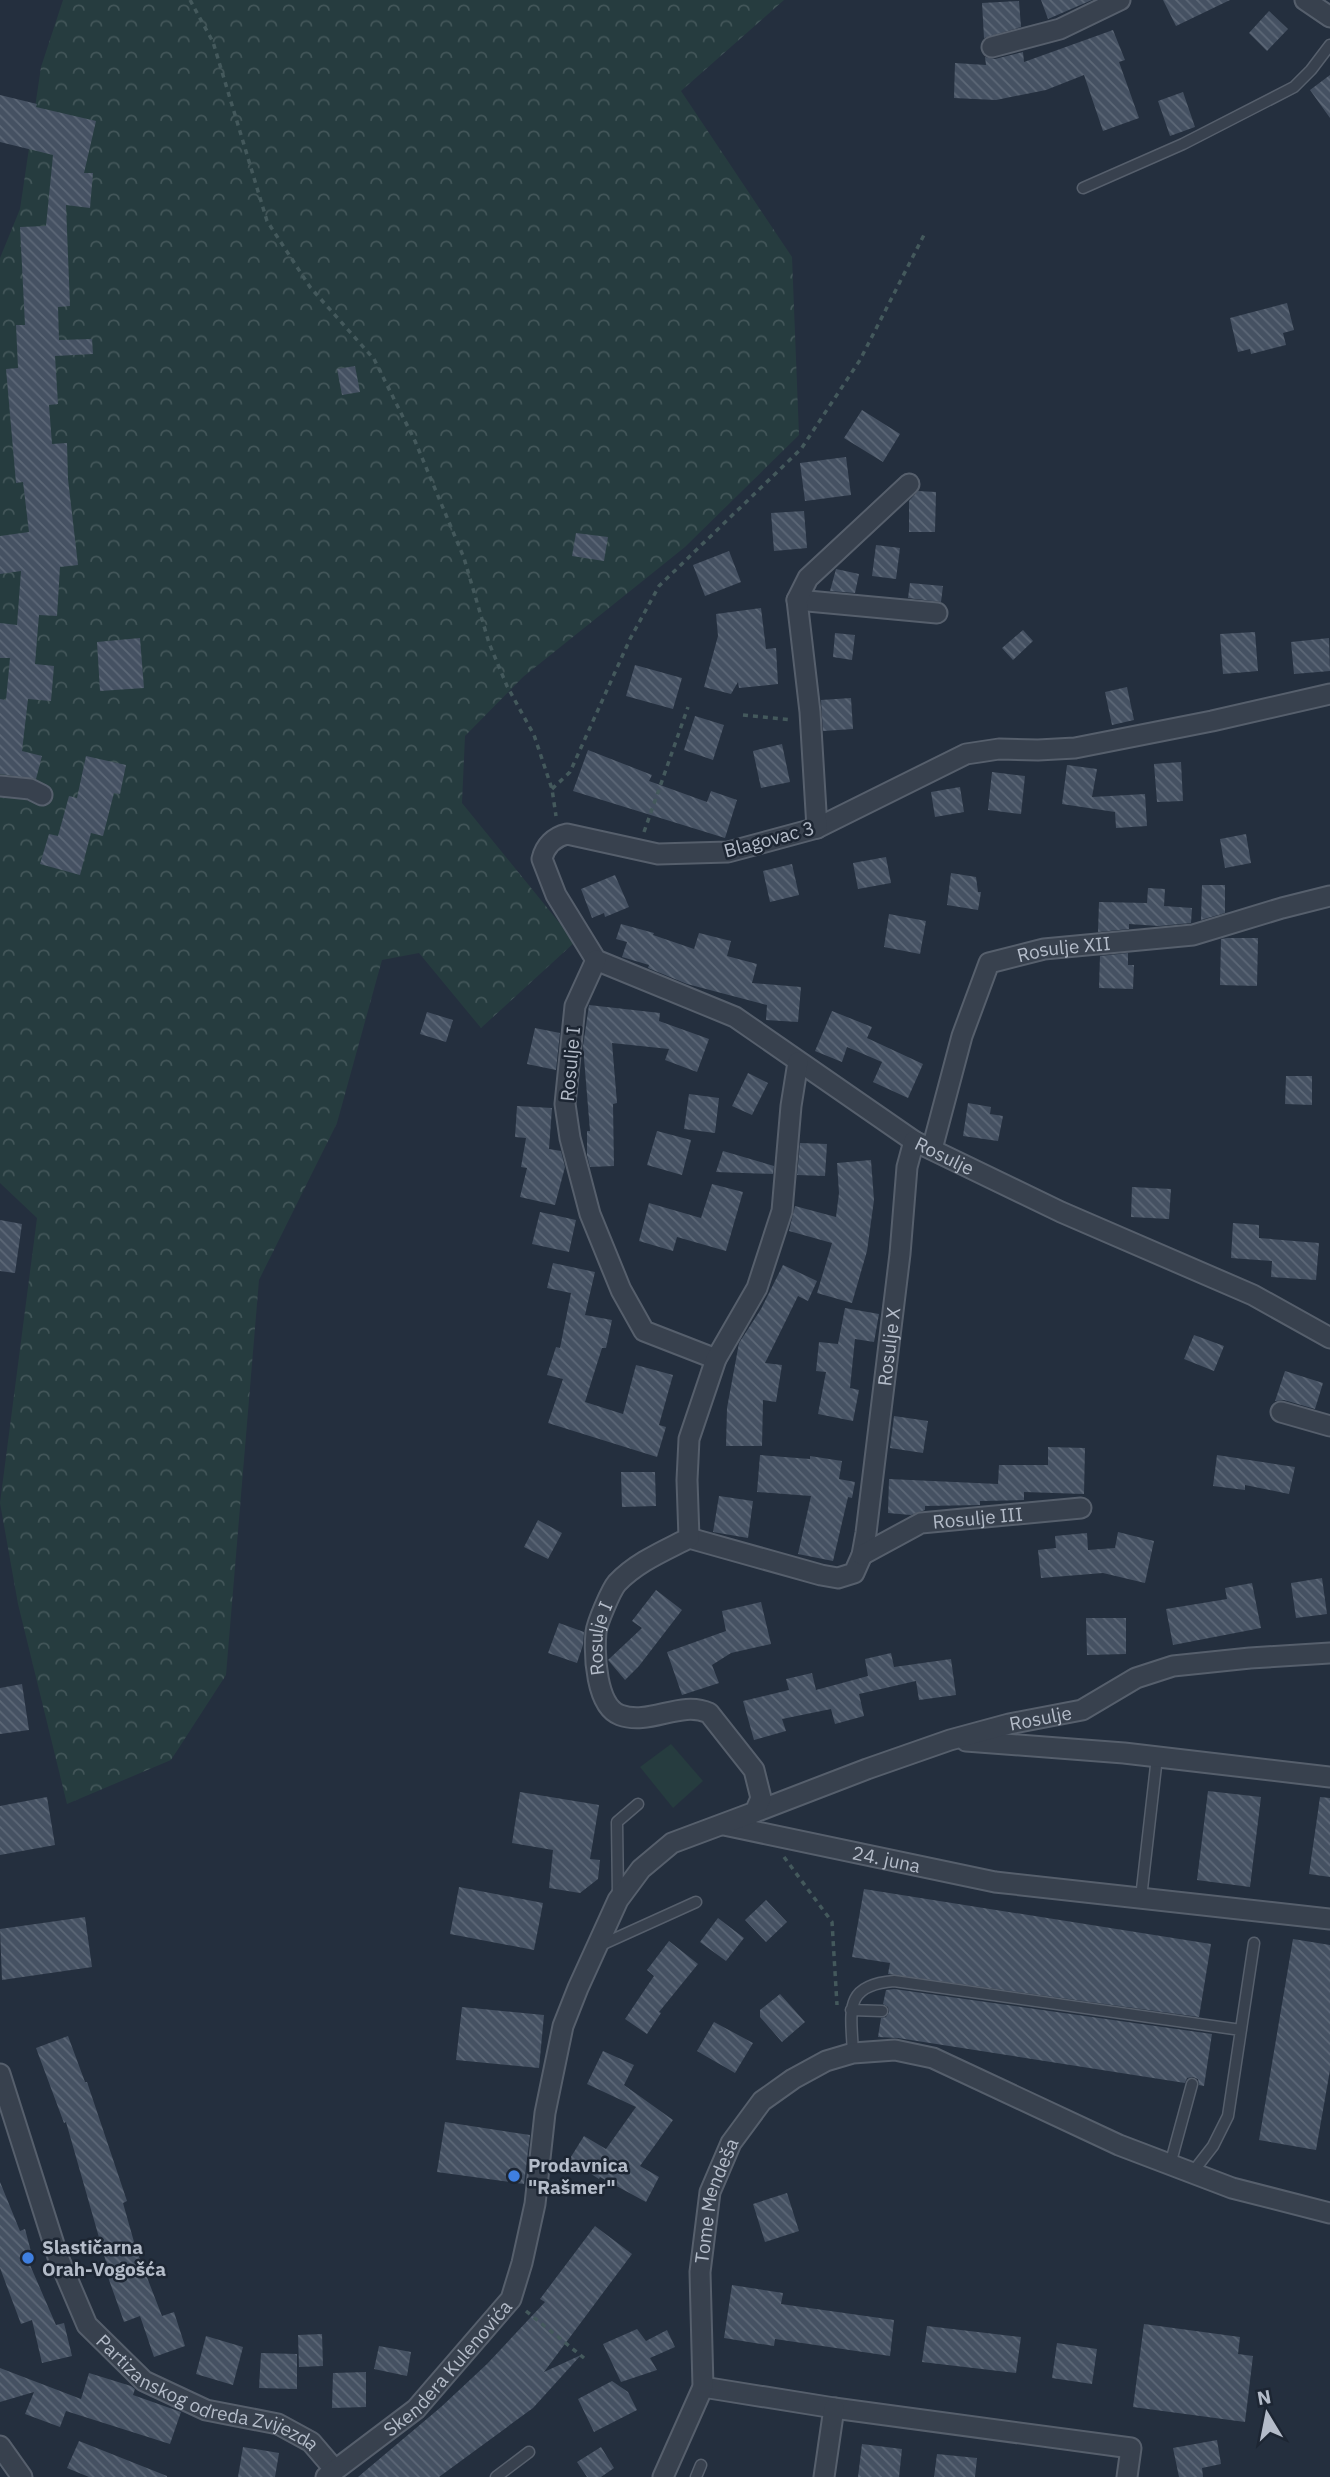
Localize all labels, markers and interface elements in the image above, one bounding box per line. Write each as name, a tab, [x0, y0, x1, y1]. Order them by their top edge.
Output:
street label: Blagovac 3	[721, 815, 817, 863]
street label: Rosulje XII	[1014, 931, 1111, 967]
street label: Rosulje I	[555, 1026, 585, 1102]
street label: Rosulje	[911, 1131, 978, 1180]
street label: Rosulje X	[872, 1305, 905, 1387]
street label: Rosulje III	[932, 1502, 1024, 1534]
street label: Rosulje I	[583, 1598, 618, 1677]
street label: Rosulje	[1007, 1700, 1074, 1736]
street label: 24. juna	[850, 1840, 923, 1878]
street label: Tome Mendeša	[689, 2134, 744, 2265]
place label: Prodavnica "Rašmer"	[528, 2153, 629, 2199]
marker: Prodavnica "Rašmer"	[506, 2168, 522, 2184]
place label: Slastičarna Orah-Vogošća	[42, 2235, 166, 2281]
marker: Slastičarna Orah-Vogošća	[20, 2250, 36, 2266]
street label: Skendera Kulenovića	[378, 2295, 517, 2441]
street label: Partizanskog odreda Zvijezda	[91, 2329, 325, 2455]
north arrow	[1232, 2379, 1302, 2449]
text: N	[1255, 2384, 1273, 2410]

